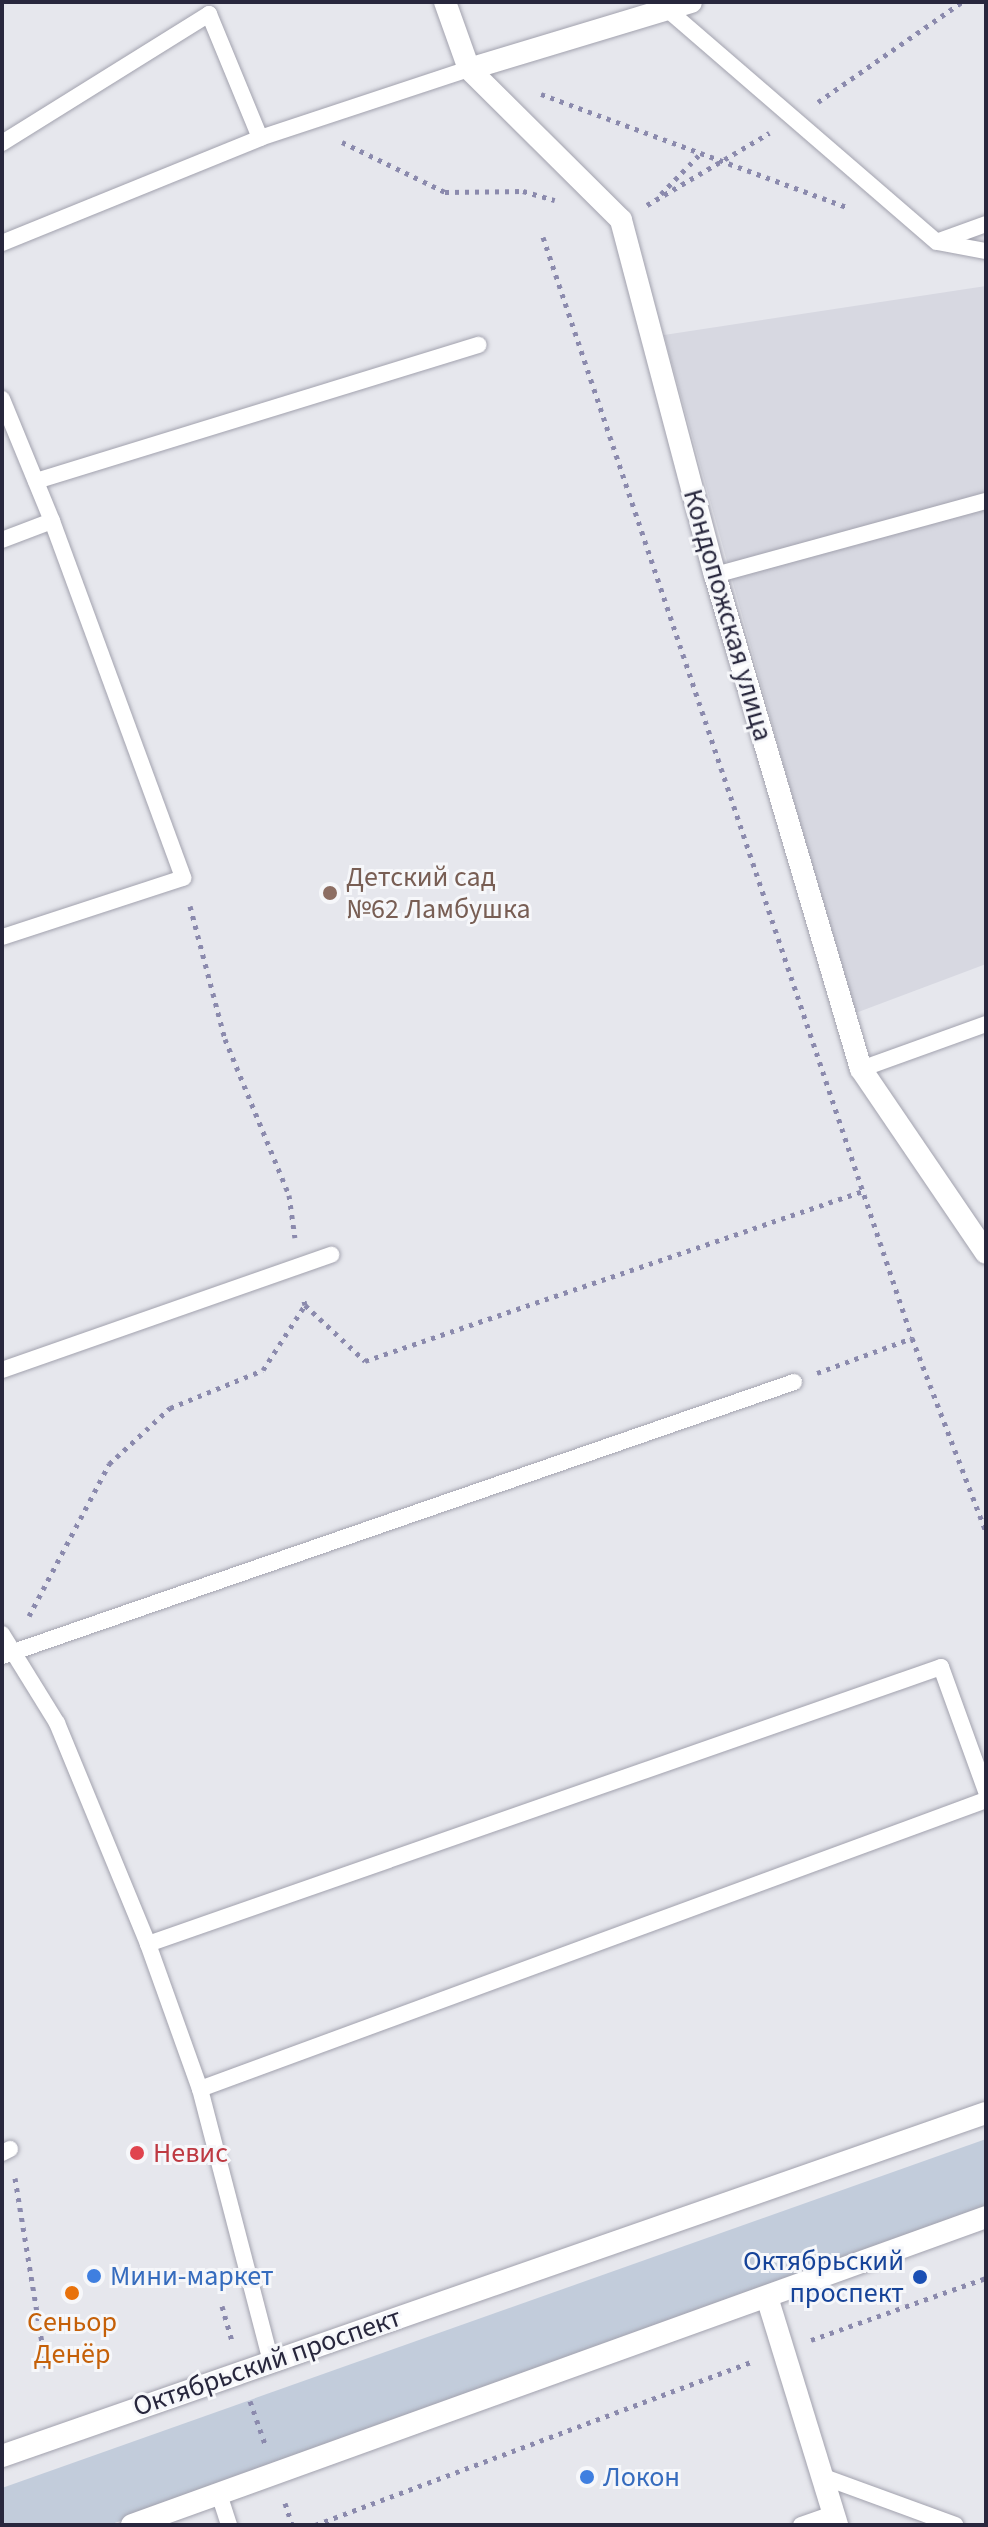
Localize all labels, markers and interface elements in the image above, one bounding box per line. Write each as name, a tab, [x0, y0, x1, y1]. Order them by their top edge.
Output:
street label: Кондопожская улица	[676, 485, 780, 745]
place label: Детский сад №62 Ламбушка	[346, 860, 531, 926]
marker: Детский сад №62 Ламбушка	[321, 884, 339, 902]
place label: Невис	[153, 2136, 228, 2170]
marker: Невис	[128, 2144, 146, 2162]
place label: Октябрьский проспект	[743, 2244, 904, 2310]
place label: Мини-маркет	[110, 2259, 274, 2293]
marker: Мини-маркет	[85, 2267, 103, 2285]
marker: Октябрьский проспект	[911, 2268, 929, 2286]
marker: Сеньор Денёр	[63, 2284, 81, 2302]
street label: Октябрьский проспект	[129, 2300, 405, 2424]
place label: Сеньор Денёр	[27, 2305, 117, 2371]
place label: Локон	[603, 2460, 680, 2494]
marker: Локон	[578, 2468, 596, 2486]

